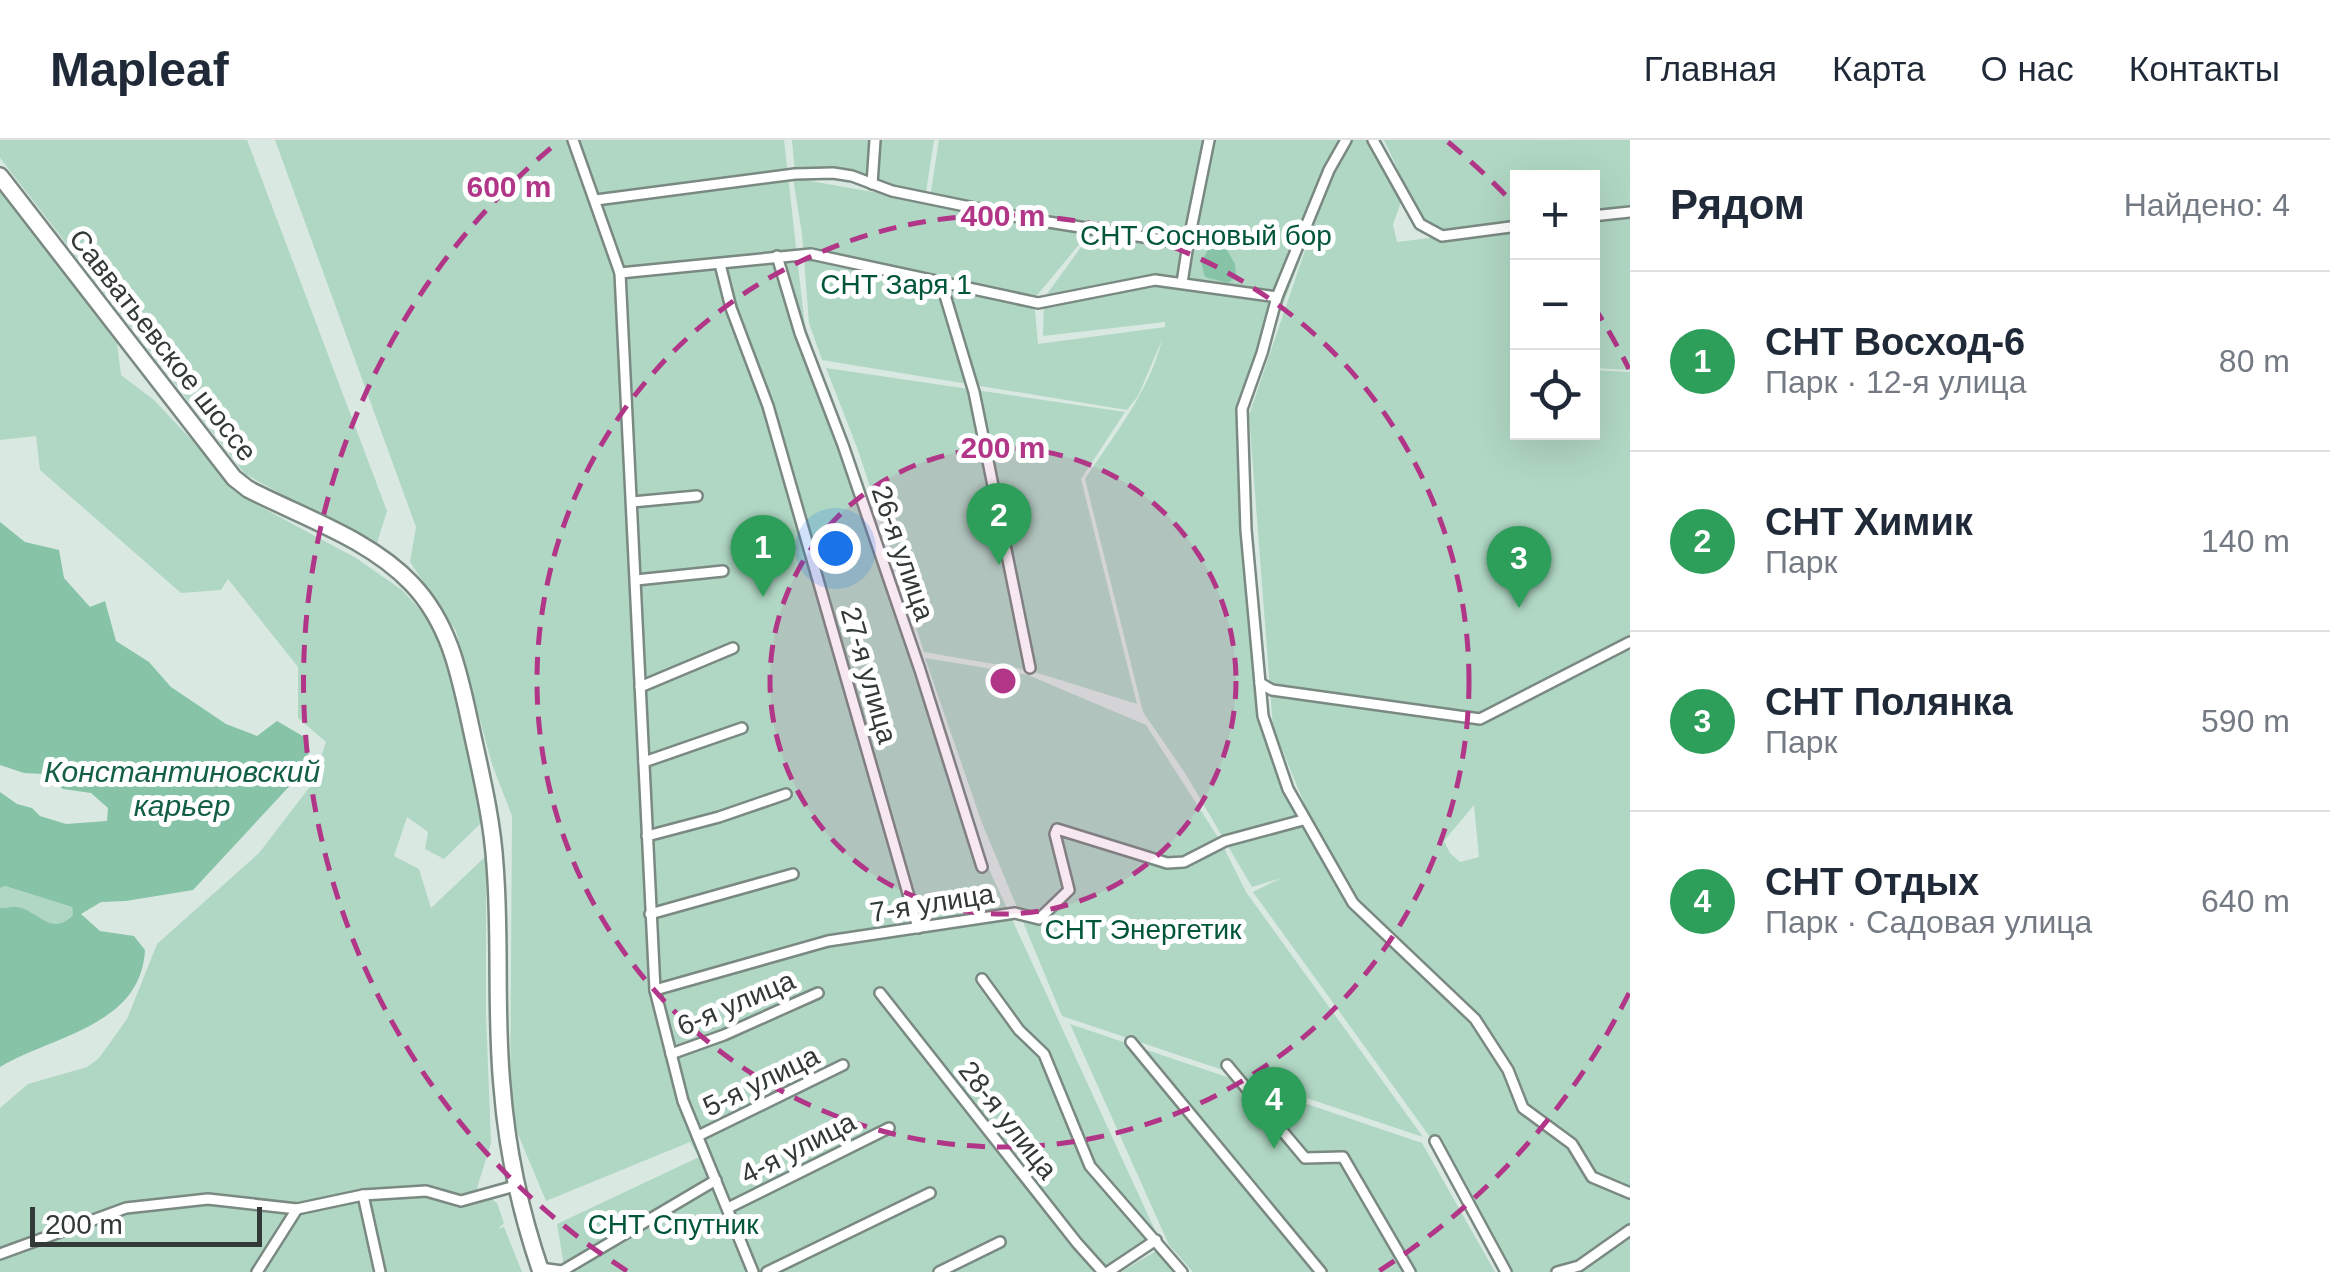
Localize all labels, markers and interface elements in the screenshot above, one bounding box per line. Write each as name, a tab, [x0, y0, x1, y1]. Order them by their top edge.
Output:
text: Mapleaf	[50, 43, 229, 96]
text: Главная	[1644, 49, 1777, 88]
text: Карта	[1832, 49, 1926, 88]
text: О нас	[1981, 49, 2074, 88]
text: Контакты	[2129, 49, 2280, 88]
text: 600 m	[466, 170, 552, 203]
map controls	[1510, 170, 1600, 440]
button: +	[1510, 170, 1600, 260]
text: Рядом	[1670, 181, 1805, 228]
text: Найдено: 4	[2124, 187, 2290, 223]
text: 400 m	[960, 199, 1046, 232]
park label: СНТ Сосновый бор	[1080, 220, 1332, 251]
street label: Савватьевское шоссе	[63, 223, 263, 467]
button: −	[1510, 260, 1600, 350]
park label: СНТ Заря 1	[820, 269, 972, 300]
text: СНТ Восход-6	[1765, 321, 2025, 363]
text: 1	[1694, 343, 1711, 379]
text: 80 m	[2219, 343, 2290, 379]
button: locate	[1510, 350, 1600, 440]
text: Парк · 12-я улица	[1765, 364, 2026, 400]
text: 200 m	[960, 431, 1046, 464]
street label: 26-я улица	[865, 482, 941, 625]
pin: 2	[966, 482, 1032, 565]
text: СНТ Химик	[1765, 501, 1973, 543]
pin: 1	[730, 514, 796, 597]
your location	[810, 523, 861, 574]
text: 2	[1694, 523, 1711, 559]
text: 140 m	[2201, 523, 2290, 559]
pin: 3	[1486, 526, 1552, 608]
text: Парк	[1765, 544, 1838, 580]
street label: 27-я улица	[835, 603, 903, 747]
centre of rings	[985, 663, 1021, 699]
text: СНТ Полянка	[1765, 681, 2013, 723]
text: 3	[1694, 703, 1711, 739]
text: 590 m	[2201, 703, 2290, 739]
text: Парк	[1765, 724, 1838, 760]
water label: Константиновский карьер	[44, 755, 320, 822]
text: СНТ Отдых	[1765, 861, 1979, 903]
street label: 7-я улица	[868, 878, 996, 928]
text: 4	[1694, 883, 1711, 919]
text: 640 m	[2201, 883, 2290, 919]
text: Парк · Садовая улица	[1765, 904, 2092, 940]
park label: СНТ Энергетик	[1044, 914, 1242, 945]
street label: 6-я улица	[672, 964, 800, 1042]
street label: 5-я улица	[698, 1040, 824, 1122]
street label: 28-я улица	[953, 1055, 1064, 1185]
pin: 4	[1242, 1066, 1306, 1149]
street label: 4-я улица	[735, 1106, 861, 1190]
scale bar	[30, 1202, 262, 1246]
text: 200 m	[45, 1209, 123, 1240]
park label: СНТ Спутник	[588, 1209, 759, 1240]

